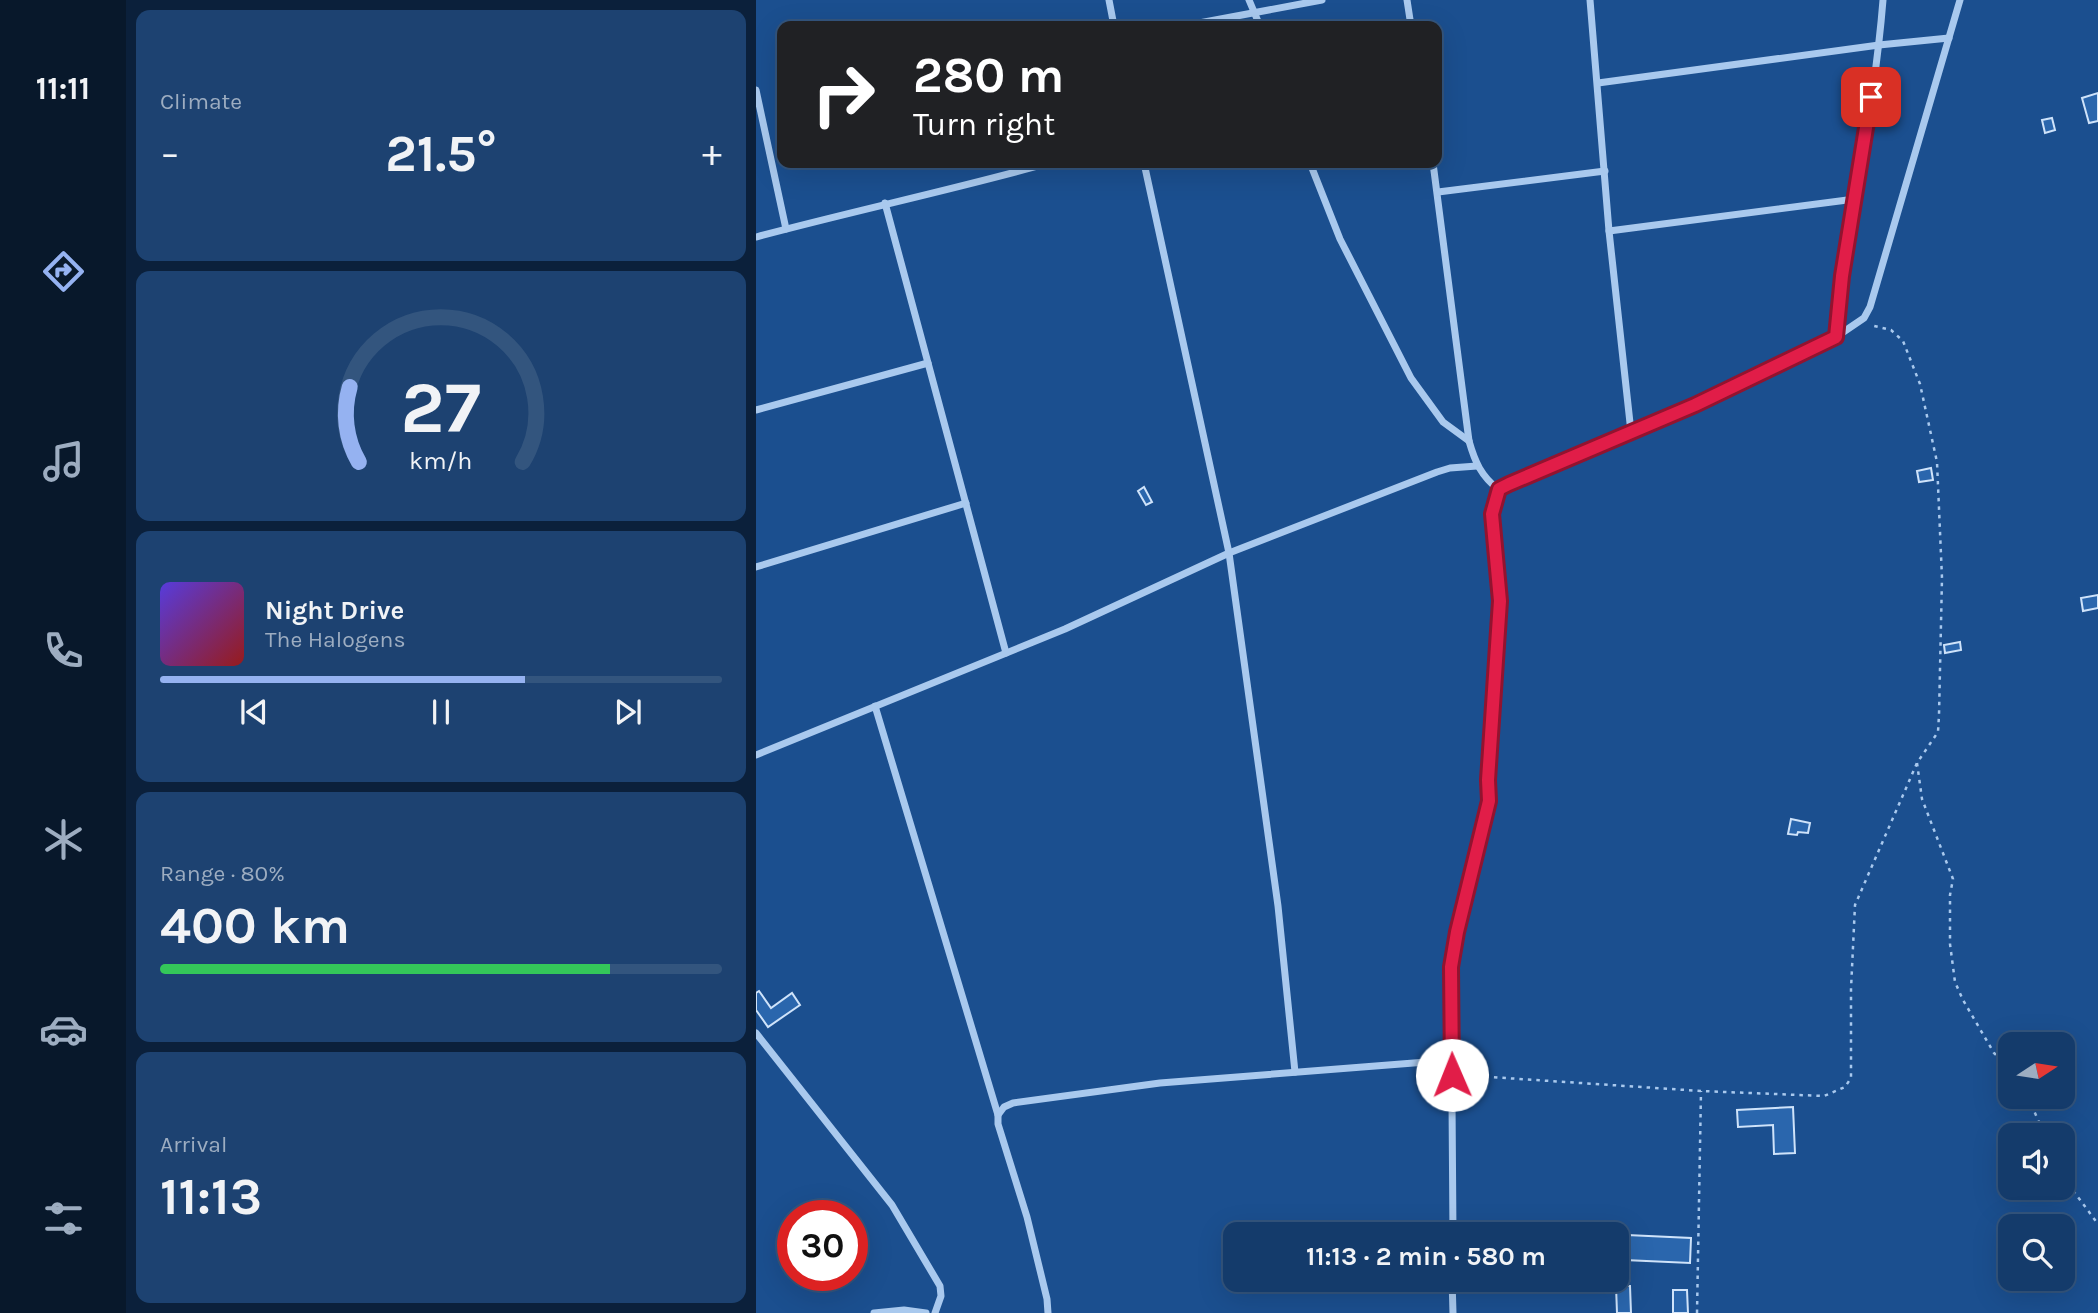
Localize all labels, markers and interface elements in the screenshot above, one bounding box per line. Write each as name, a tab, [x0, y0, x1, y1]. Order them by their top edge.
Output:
text: 280 m	[913, 47, 1064, 104]
icon: right	[798, 49, 889, 140]
pin	[1841, 67, 1901, 127]
text: 11:11	[36, 70, 90, 107]
icon: arrive	[1852, 78, 1890, 116]
text: Climate	[160, 88, 242, 115]
text: Turn right	[913, 106, 1055, 143]
text: 21.5°	[385, 123, 497, 184]
text: −	[160, 131, 180, 176]
text: +	[702, 131, 722, 176]
icon: directions	[39, 247, 88, 296]
text: 27	[401, 365, 481, 450]
icon: music	[39, 437, 88, 486]
text: km/h	[409, 446, 473, 475]
text: Night Drive	[265, 595, 404, 626]
icon: phone	[39, 626, 88, 675]
text: The Halogens	[265, 626, 405, 653]
icon: previous	[235, 693, 273, 731]
icon: pause	[422, 693, 460, 731]
icon: next	[609, 693, 647, 731]
icon: climate	[39, 815, 88, 864]
text: Range · 80%	[160, 860, 285, 887]
text: 400 km	[160, 895, 350, 956]
icon: car	[39, 1005, 88, 1054]
north arrow	[1998, 1032, 2076, 1110]
map controls	[1998, 1032, 2075, 1291]
position arrow	[1415, 1038, 1489, 1112]
button: sound	[1998, 1123, 2075, 1200]
text: Arrival	[160, 1131, 227, 1158]
text: 11:13	[160, 1166, 262, 1227]
icon: filters	[39, 1194, 88, 1243]
speed limit sign: 30	[777, 1200, 868, 1291]
button: search	[1998, 1214, 2075, 1291]
text: 11:13 · 2 min · 580 m	[1306, 1241, 1546, 1272]

